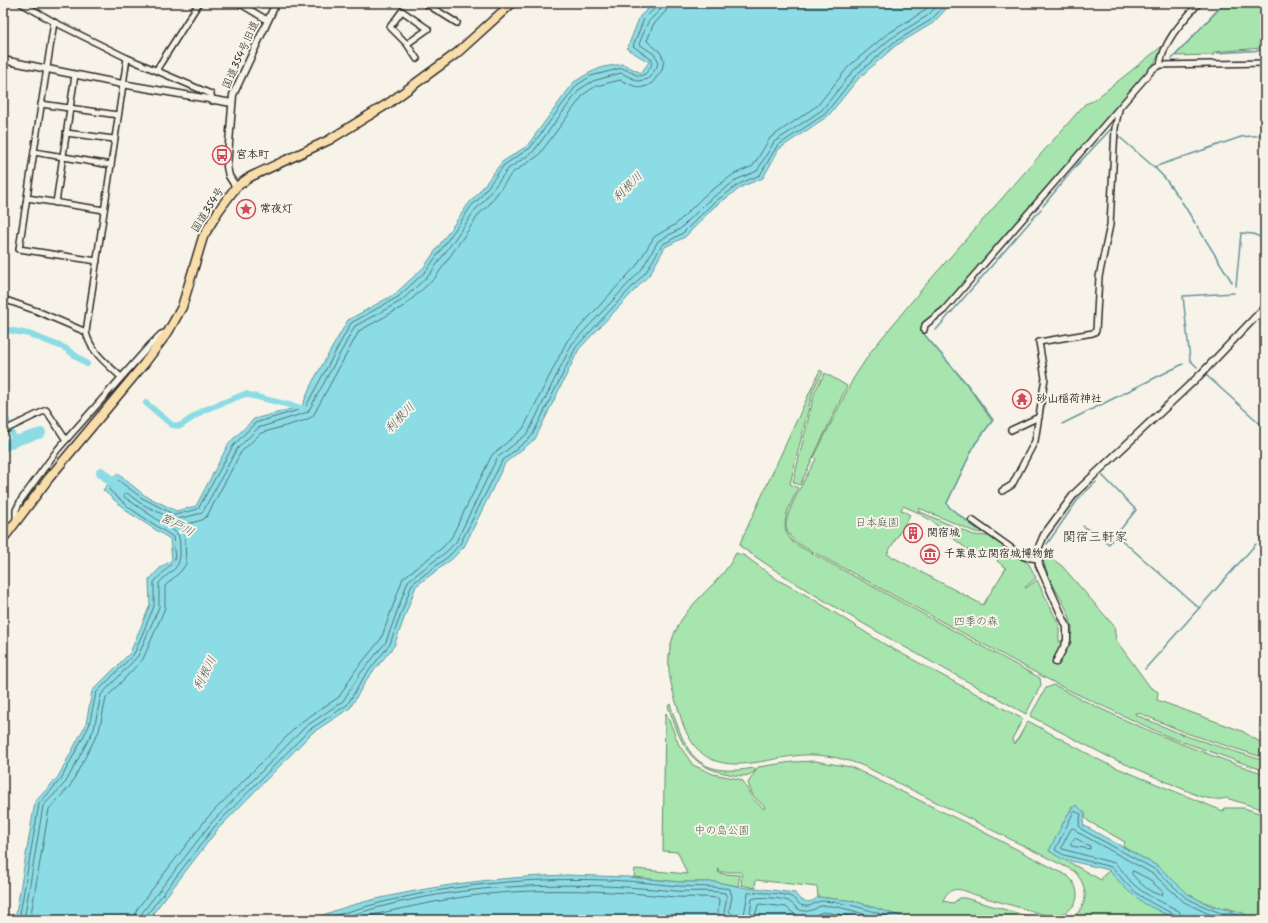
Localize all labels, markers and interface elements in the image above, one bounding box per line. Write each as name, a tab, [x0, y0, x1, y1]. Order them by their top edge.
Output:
street label: 国道354号旧道	[218, 18, 264, 92]
bus stop icon: 宮本町	[211, 144, 233, 166]
place label: 宮本町	[236, 146, 270, 164]
water label: 利根川	[609, 168, 647, 206]
street label: 国道354号	[187, 183, 229, 237]
place icon: 常夜灯	[235, 198, 257, 220]
place label: 常夜灯	[260, 200, 293, 218]
temple icon: 砂山稲荷神社	[1011, 388, 1033, 410]
place label: 砂山稲荷神社	[1036, 390, 1102, 408]
water label: 利根川	[381, 398, 419, 438]
water label: 宮戸川	[157, 508, 197, 542]
park label: 日本庭園	[855, 514, 899, 532]
building icon: 関宿城	[902, 522, 924, 544]
place label: 関宿城	[927, 524, 960, 542]
district label: 関宿三軒家	[1062, 527, 1128, 548]
museum icon: 千葉県立関宿城博物館	[919, 543, 941, 565]
place label: 千葉県立関宿城博物館	[944, 545, 1054, 563]
park label: 四季の森	[954, 613, 998, 631]
water label: 利根川	[188, 653, 222, 693]
park label: 中の島公園	[695, 822, 750, 840]

